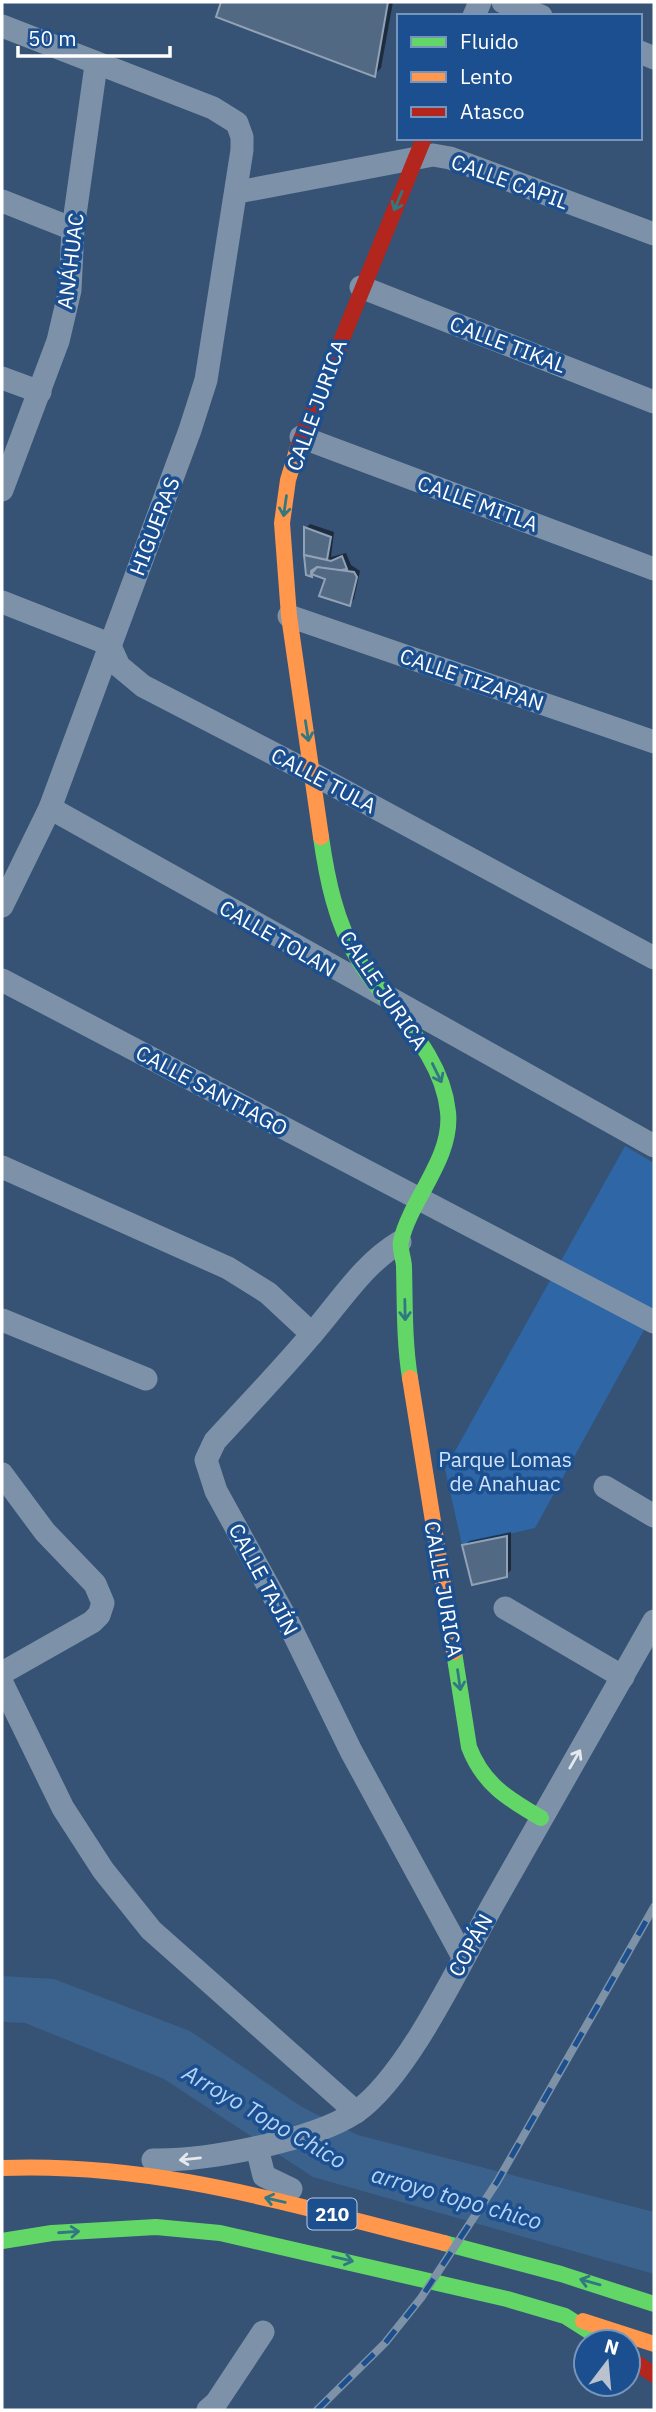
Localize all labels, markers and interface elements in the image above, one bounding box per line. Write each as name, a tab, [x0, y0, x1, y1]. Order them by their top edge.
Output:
scale bar	[18, 14, 170, 58]
legend	[397, 14, 642, 140]
text: 50 m	[28, 24, 77, 52]
text: Fluido	[460, 27, 519, 55]
text: Lento	[460, 62, 513, 90]
text: Atasco	[460, 97, 524, 125]
street label: CALLE CAPIL	[447, 147, 573, 215]
one-way arrow	[390, 190, 403, 211]
street label: ANÁHUAC	[50, 211, 90, 311]
street label: CALLE TIKAL	[446, 309, 570, 379]
street label: CALLE JURICA	[279, 335, 353, 475]
street label: CALLE MITLA	[414, 468, 542, 538]
street label: HIGUERAS	[122, 473, 186, 579]
one-way arrow	[278, 494, 291, 516]
street label: CALLE TIZAPAN	[396, 641, 548, 717]
one-way arrow	[301, 719, 314, 742]
street label: CALLE TULA	[266, 741, 382, 819]
street label: CALLE TOLAN	[215, 893, 341, 983]
street label: CALLE JURICA	[334, 925, 434, 1055]
street label: CALLE SANTIAGO	[131, 1038, 293, 1142]
one-way arrow	[430, 1062, 444, 1083]
one-way arrow	[398, 1298, 411, 1321]
park label: Parque Lomas de Anahuac	[438, 1445, 572, 1497]
street label: CALLE TAJÍN	[223, 1518, 305, 1640]
street label: CALLE JURICA	[418, 1519, 470, 1659]
one-way arrow	[453, 1668, 466, 1691]
one-way arrow	[569, 1749, 583, 1769]
street label: COPÁN	[441, 1909, 499, 1981]
water label: Arroyo Topo Chico	[177, 2057, 352, 2175]
one-way arrow	[179, 2153, 202, 2166]
water label: arroyo topo chico	[368, 2158, 546, 2236]
one-way arrow	[264, 2193, 287, 2206]
road number: 210	[308, 2198, 356, 2230]
one-way arrow	[58, 2225, 80, 2238]
one-way arrow	[331, 2253, 353, 2266]
one-way arrow	[579, 2275, 601, 2288]
north arrow	[572, 2328, 642, 2398]
text: N	[602, 2333, 622, 2360]

